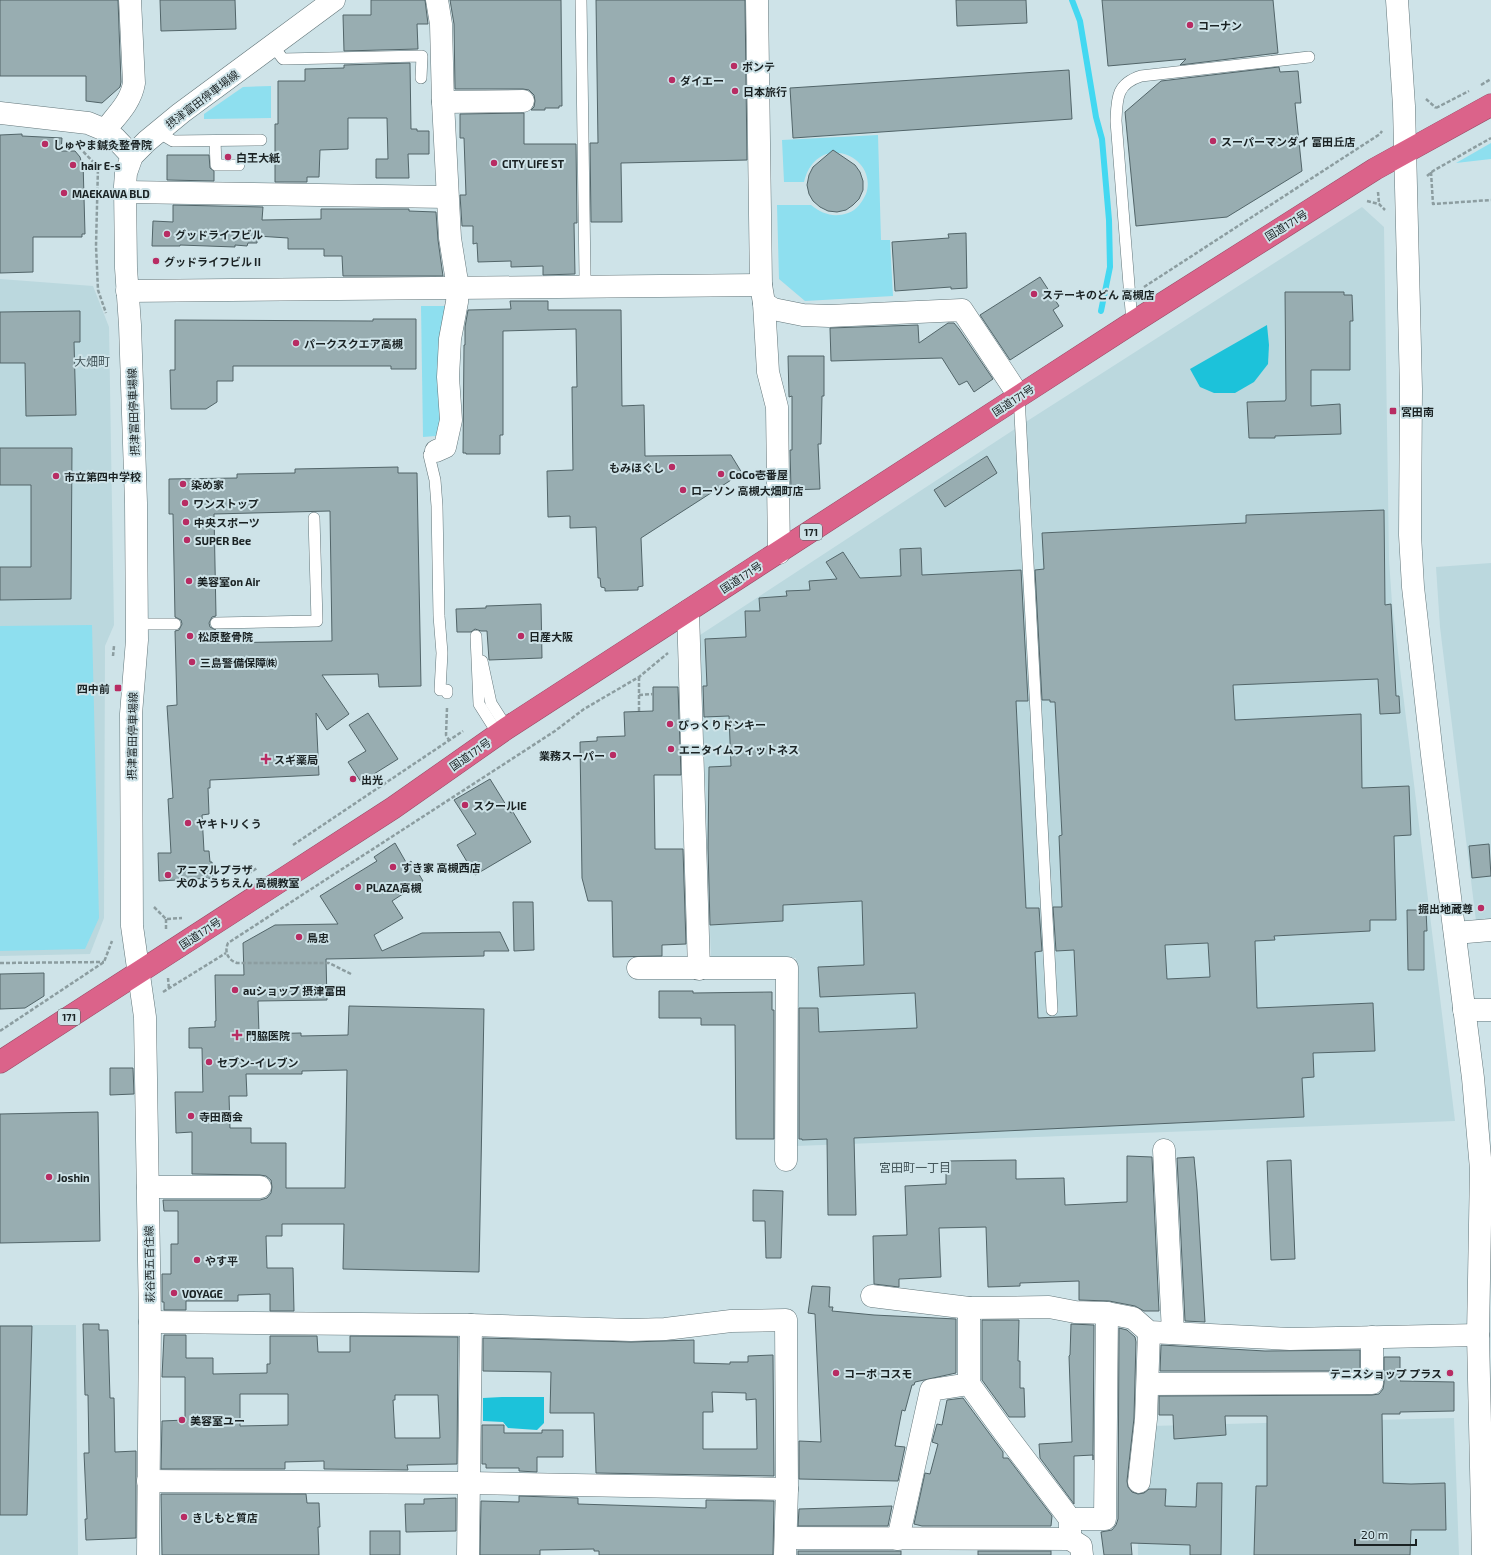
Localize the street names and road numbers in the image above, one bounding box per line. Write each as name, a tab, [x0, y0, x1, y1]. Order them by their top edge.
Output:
street label: 摂津富田停車場線	[163, 67, 241, 131]
street label: 国道171号	[1262, 207, 1310, 243]
street label: 摂津富田停車場線	[125, 368, 141, 456]
street label: 国道171号	[990, 382, 1036, 418]
road number: 171	[800, 524, 822, 540]
street label: 国道171号	[718, 559, 764, 595]
street label: 摂津富田停車場線	[125, 692, 139, 780]
street label: 国道171号	[447, 735, 493, 773]
street label: 国道171号	[177, 915, 223, 951]
road number: 171	[58, 1009, 80, 1025]
street label: 萩谷西五百住線	[142, 1225, 156, 1303]

